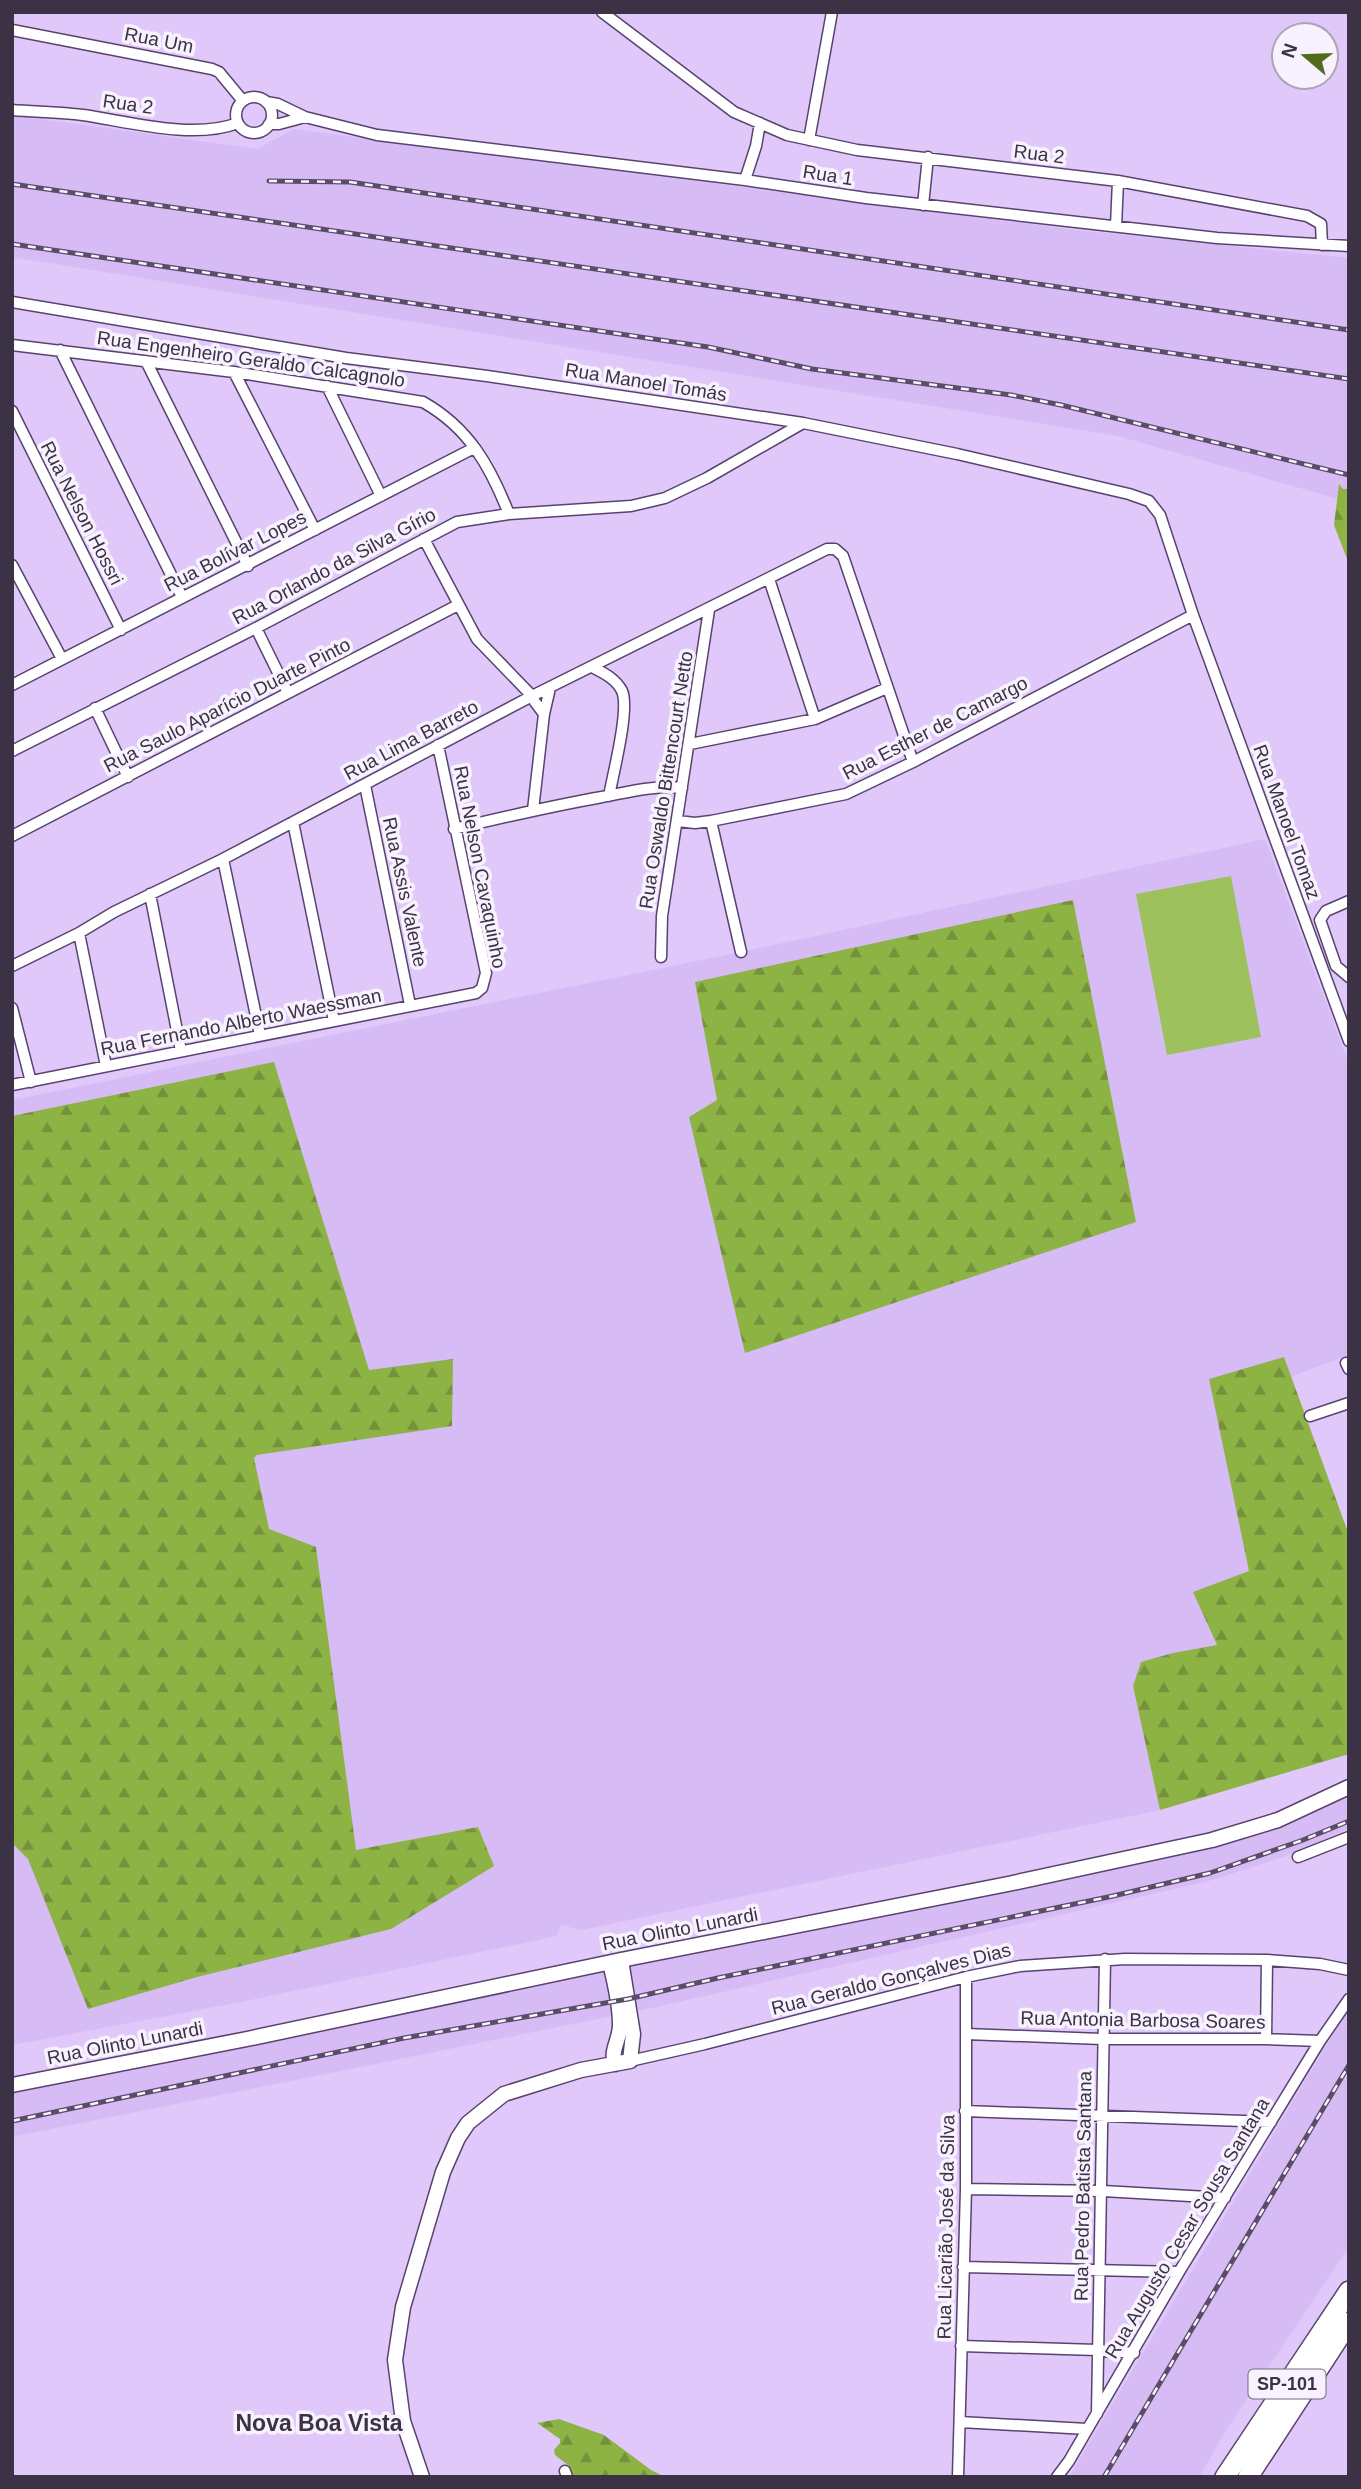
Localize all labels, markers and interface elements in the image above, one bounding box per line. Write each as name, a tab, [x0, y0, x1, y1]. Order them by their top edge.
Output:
north arrow	[1270, 21, 1340, 91]
street label: Rua Um	[123, 23, 195, 57]
text: N	[1277, 41, 1302, 61]
street label: Rua 2	[101, 90, 155, 118]
street label: Rua 2	[1013, 140, 1065, 168]
street label: Rua 1	[801, 161, 855, 189]
street label: Rua Engenheiro Geraldo Calcagnolo	[96, 327, 406, 391]
street label: Rua Manoel Tomás	[564, 359, 728, 405]
street label: Rua Nelson Hossri	[37, 438, 127, 588]
street label: Rua Orlando da Silva Gírio	[229, 503, 439, 629]
street label: Rua Bolívar Lopes	[161, 506, 309, 596]
street label: Rua Saulo Aparício Duarte Pinto	[100, 634, 354, 776]
street label: Rua Oswaldo Bittencourt Netto	[635, 650, 697, 910]
street label: Rua Esther de Camargo	[839, 672, 1031, 784]
street label: Rua Lima Barreto	[340, 696, 482, 784]
street label: Rua Manoel Tomaz	[1249, 742, 1325, 902]
street label: Rua Nelson Cavaquinho	[450, 764, 510, 970]
street label: Rua Assis Valente	[379, 815, 431, 969]
street label: Rua Fernando Alberto Waessman	[99, 984, 383, 1060]
street label: Rua Olinto Lunardi	[600, 1904, 760, 1954]
street label: Rua Geraldo Gonçalves Dias	[769, 1939, 1013, 2019]
street label: Rua Antonia Barbosa Soares	[1020, 2007, 1266, 2033]
street label: Rua Olinto Lunardi	[45, 2018, 205, 2068]
street label: Rua Pedro Batista Santana	[1070, 2070, 1096, 2301]
street label: Rua Augusto Cesar Sousa Santana	[1101, 2094, 1273, 2362]
street label: Rua Licarião José da Silva	[934, 2114, 958, 2340]
road number: SP-101	[1248, 2370, 1326, 2398]
district label: Nova Boa Vista	[235, 2410, 403, 2436]

